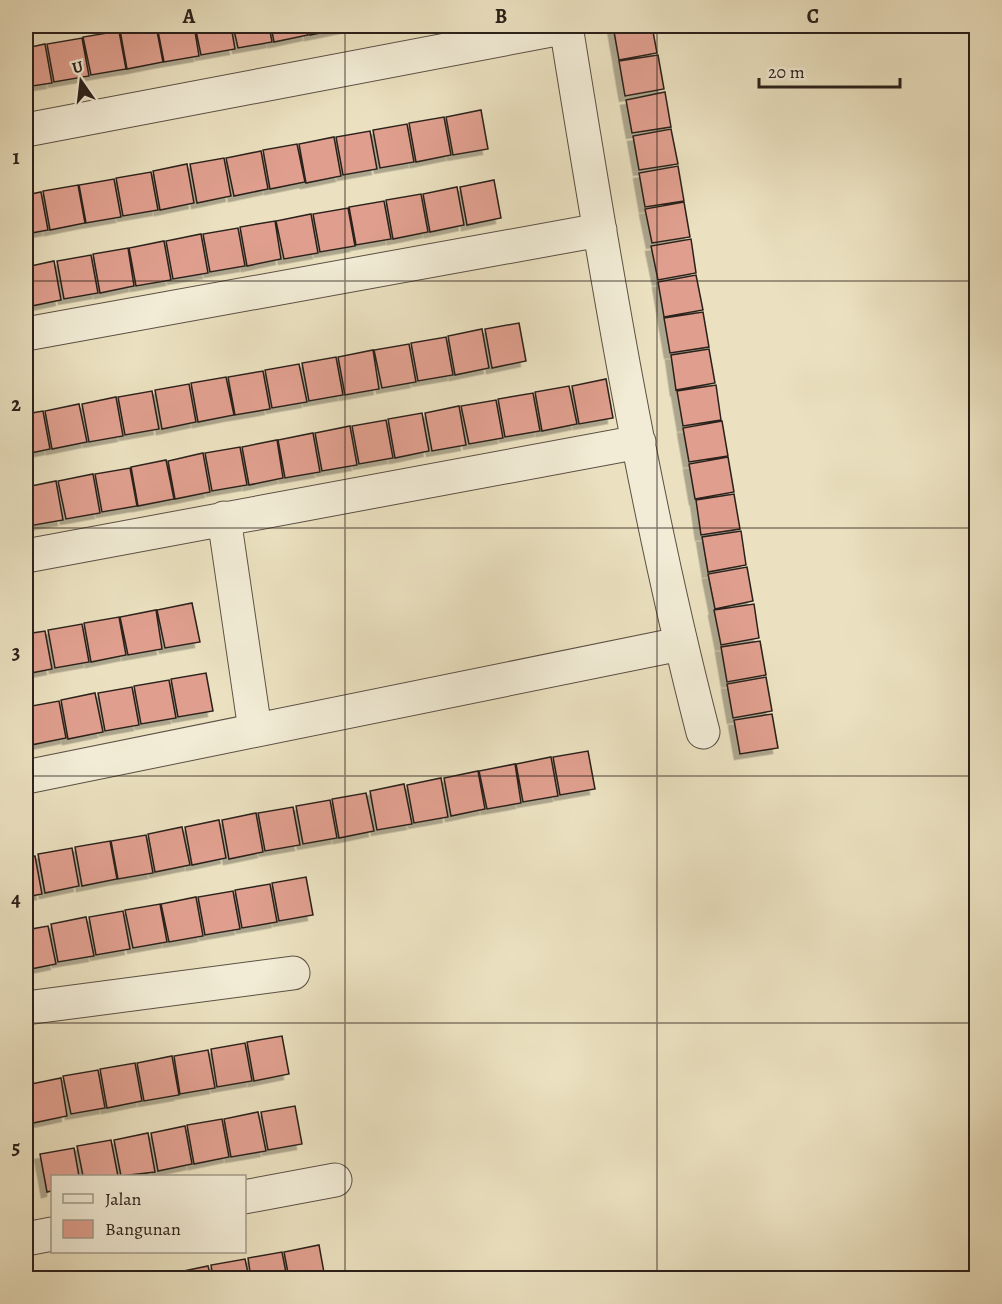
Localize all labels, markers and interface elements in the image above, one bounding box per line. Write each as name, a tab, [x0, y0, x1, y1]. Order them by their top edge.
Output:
text: A	[182, 3, 196, 30]
text: B	[495, 3, 507, 30]
text: C	[807, 3, 819, 30]
north arrow	[51, 51, 111, 111]
scale bar	[759, 51, 900, 89]
text: U	[70, 55, 86, 79]
text: 20 m	[768, 60, 805, 84]
text: 1	[12, 144, 20, 171]
text: 2	[11, 391, 21, 418]
text: 3	[12, 639, 20, 666]
text: 4	[11, 886, 21, 913]
text: 5	[12, 1134, 20, 1161]
legend	[51, 1175, 246, 1253]
text: Jalan	[105, 1187, 142, 1211]
text: Bangunan	[105, 1217, 181, 1241]

